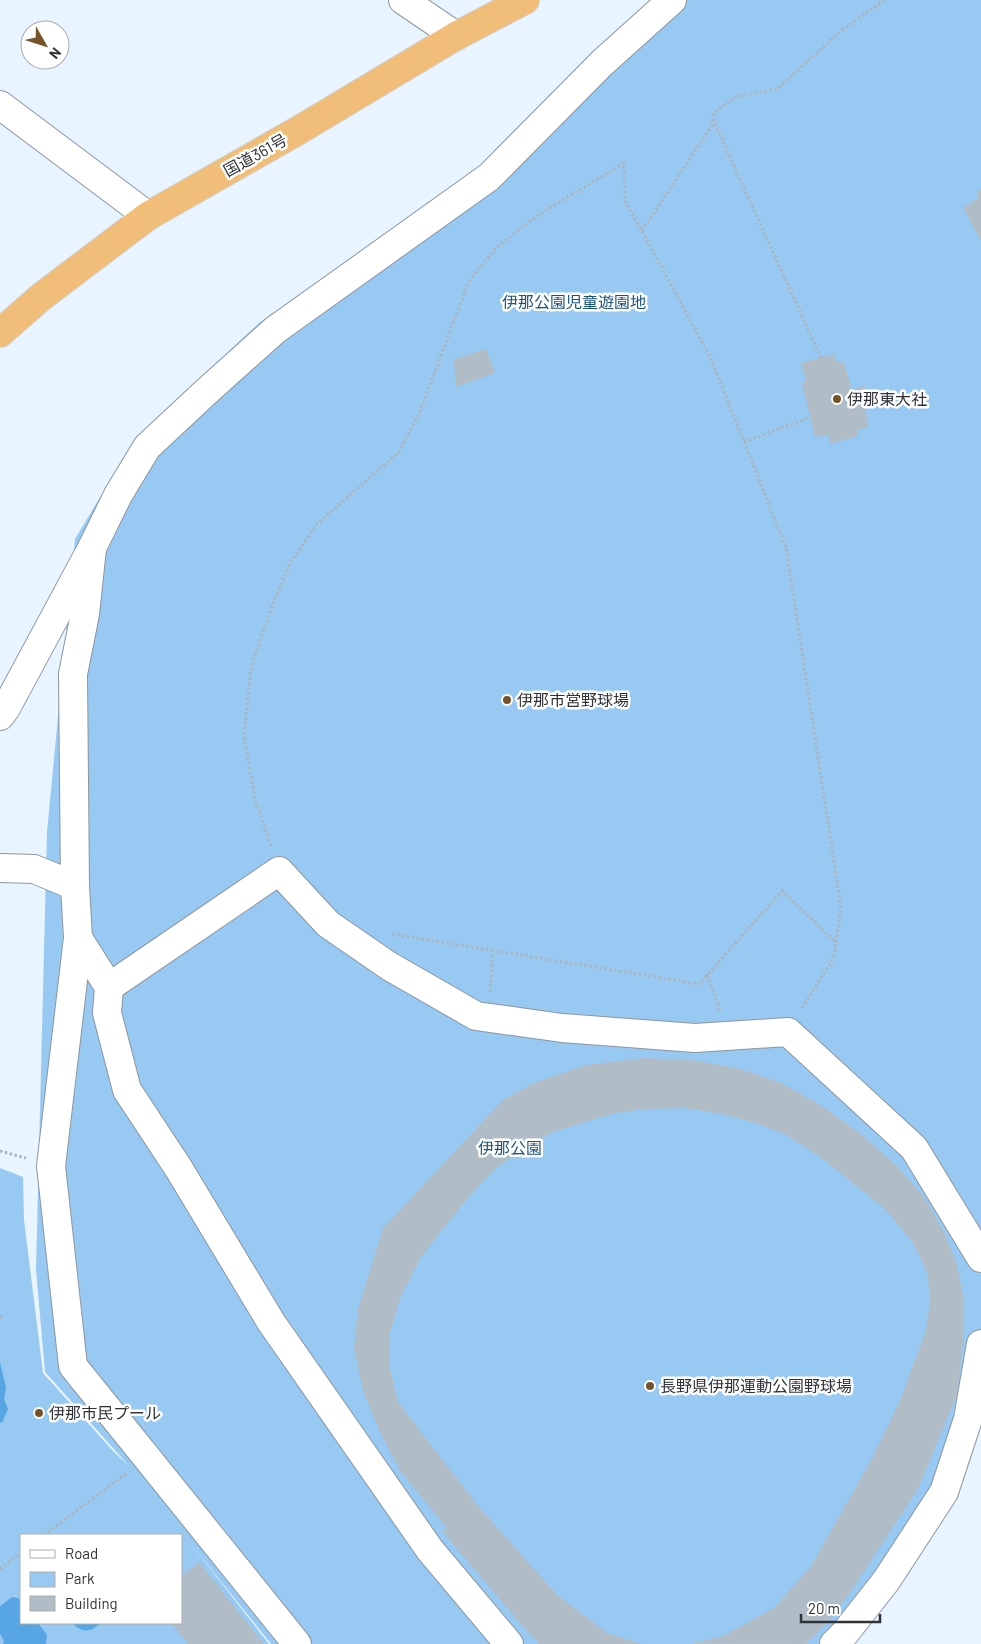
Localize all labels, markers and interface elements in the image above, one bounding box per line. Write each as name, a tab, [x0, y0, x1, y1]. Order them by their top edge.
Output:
north arrow	[20, 20, 70, 70]
text: N	[46, 45, 65, 62]
street label: 国道361号	[220, 129, 290, 180]
park label: 伊那公園児童遊園地	[502, 292, 646, 311]
place label: 伊那東大社	[847, 389, 927, 408]
marker: 伊那東大社	[831, 393, 843, 405]
place label: 伊那市営野球場	[517, 690, 629, 709]
marker: 伊那市営野球場	[501, 694, 513, 706]
park label: 伊那公園	[478, 1138, 542, 1157]
place label: 長野県伊那運動公園野球場	[660, 1376, 852, 1395]
marker: 長野県伊那運動公園野球場	[644, 1380, 656, 1392]
place label: 伊那市民プール	[49, 1403, 161, 1422]
marker: 伊那市民プール	[33, 1407, 45, 1419]
legend	[20, 1534, 182, 1624]
text: Road	[65, 1544, 98, 1562]
text: Park	[65, 1569, 95, 1587]
scale bar	[801, 1592, 880, 1624]
text: Building	[65, 1594, 118, 1612]
text: 20 m	[808, 1599, 840, 1617]

